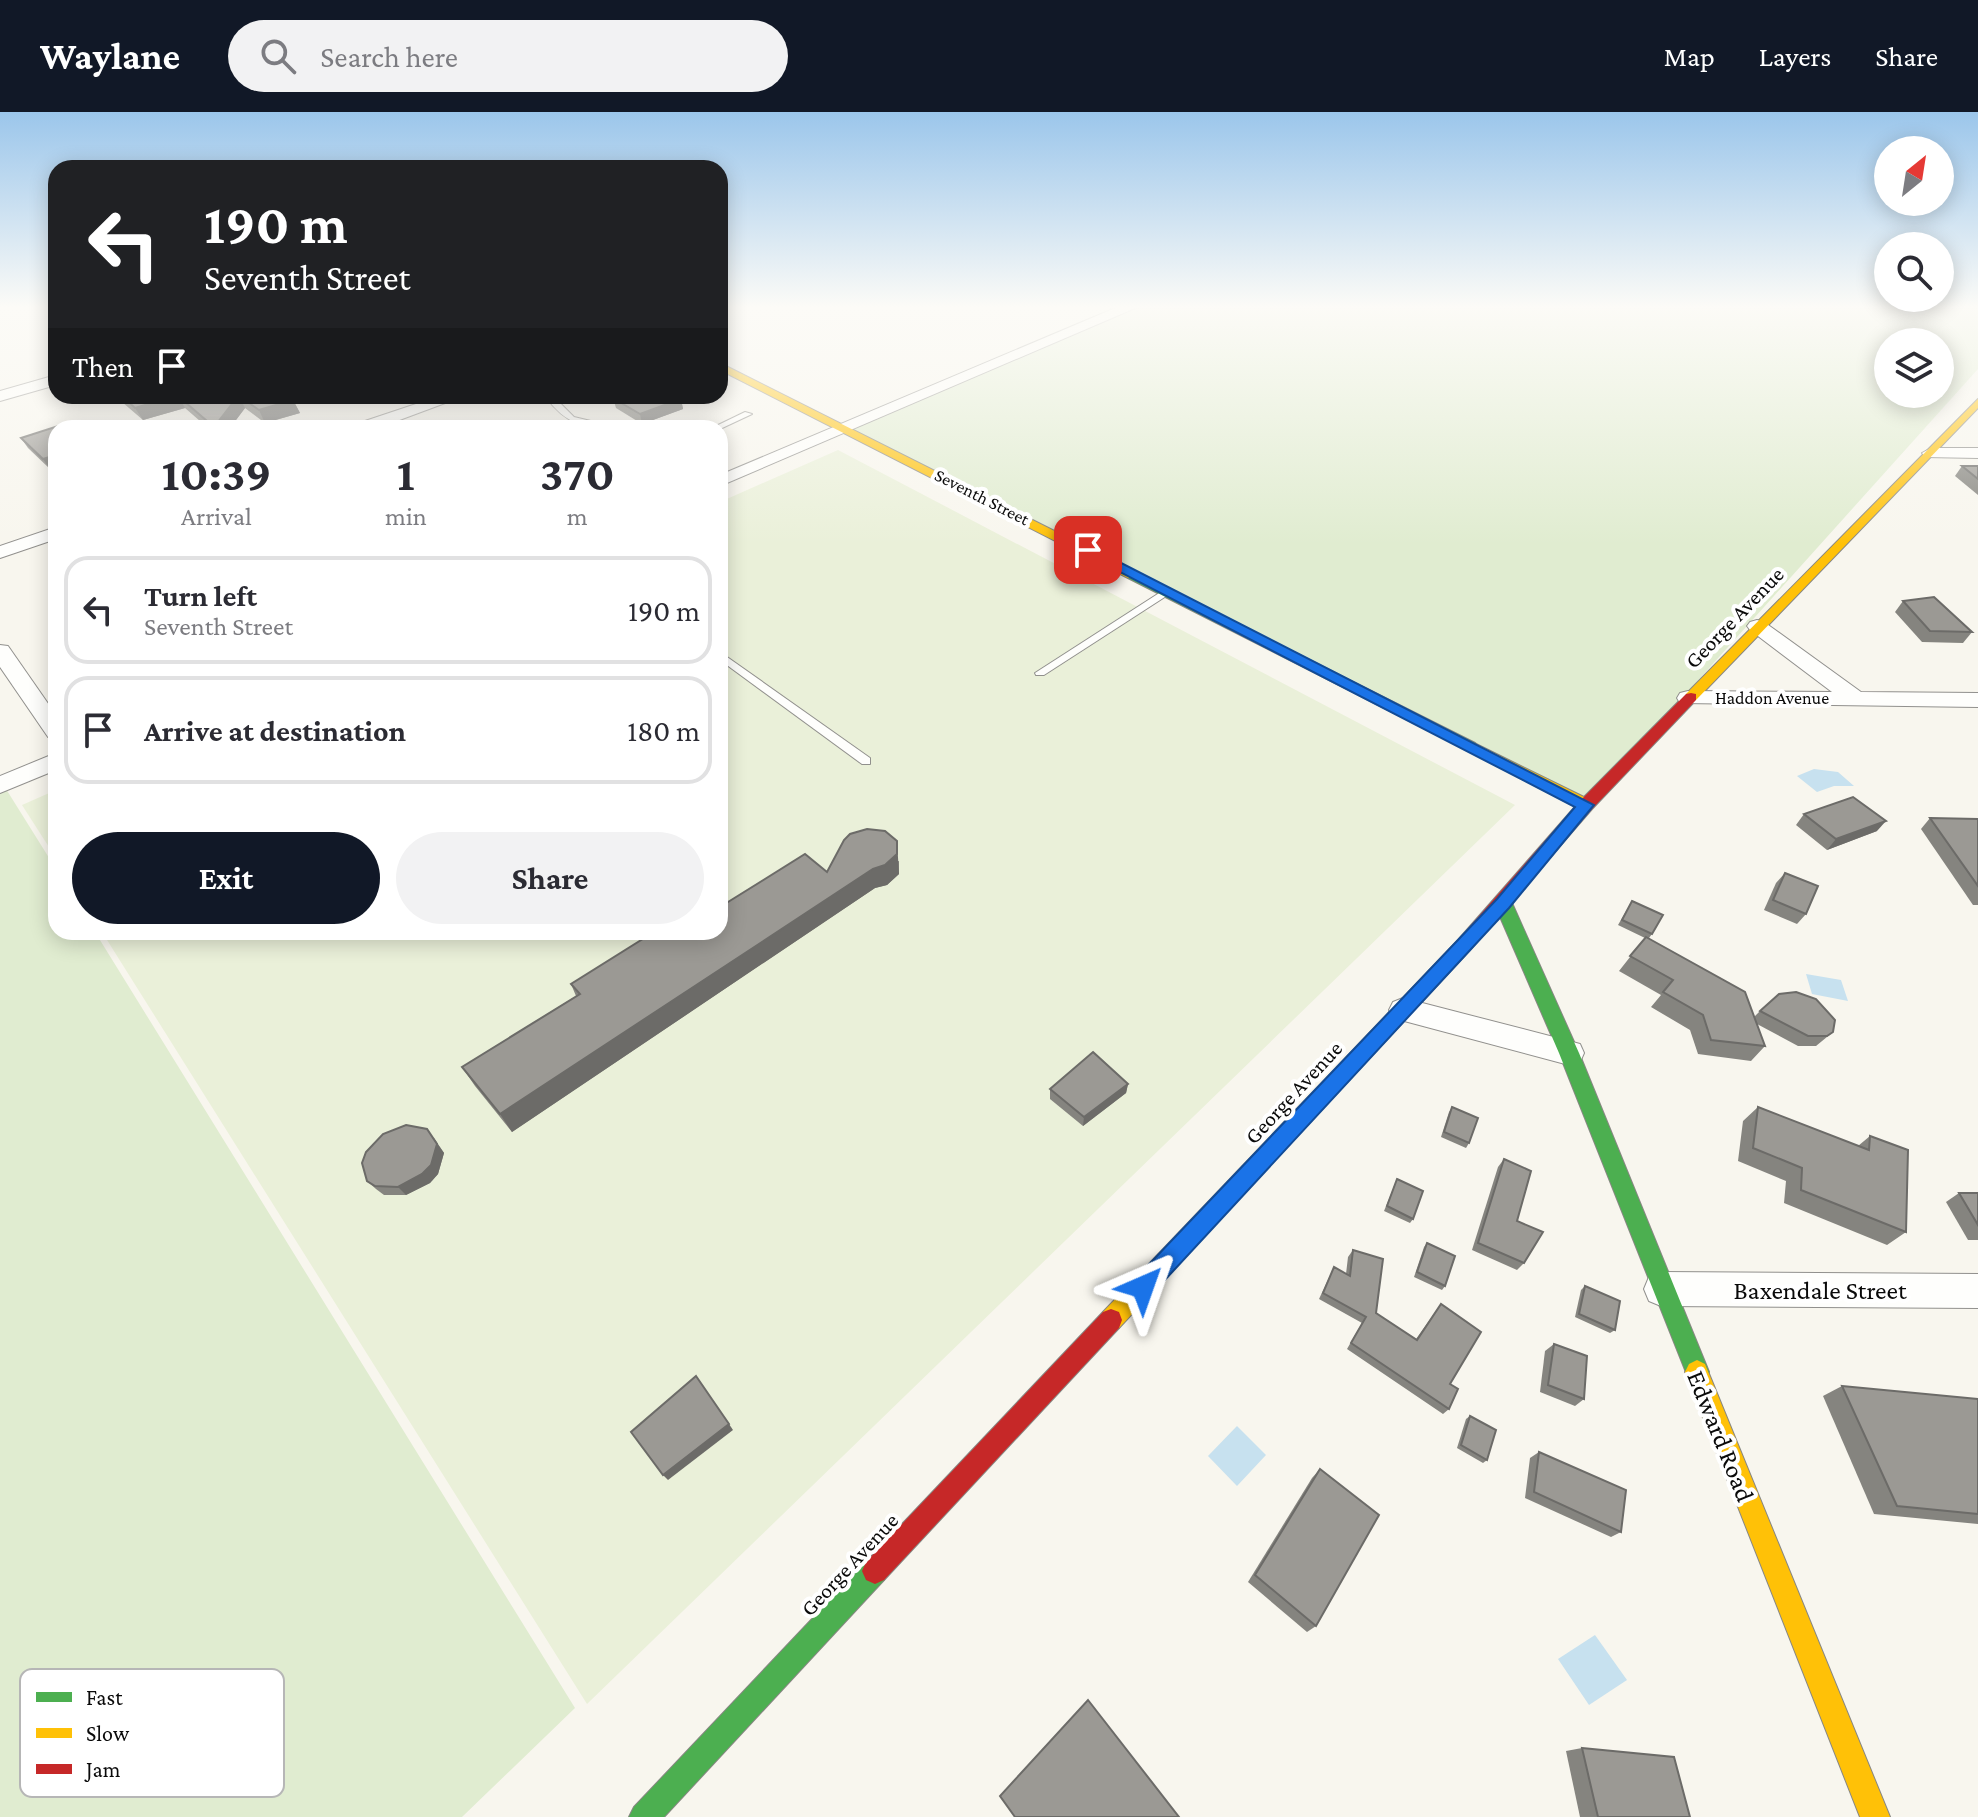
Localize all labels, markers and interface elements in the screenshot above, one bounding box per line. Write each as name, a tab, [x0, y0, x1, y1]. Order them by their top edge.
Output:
search box	[228, 20, 788, 92]
icon: search	[256, 34, 300, 78]
text: Waylane	[40, 35, 180, 77]
text: Search here	[320, 40, 458, 73]
text: Map	[1664, 41, 1715, 72]
text: Layers	[1759, 41, 1831, 72]
text: Share	[1875, 41, 1938, 72]
north arrow	[1874, 136, 1954, 216]
map controls	[1874, 136, 1954, 408]
icon: left	[72, 192, 176, 296]
text: 190 m	[204, 193, 348, 255]
button: search	[1874, 232, 1954, 312]
text: Seventh Street	[204, 258, 410, 298]
button: layers	[1874, 328, 1954, 408]
icon: arrive	[150, 344, 194, 388]
text: Then	[72, 350, 134, 383]
text: 10:39	[161, 447, 272, 500]
text: 1	[397, 447, 415, 500]
text: 370	[540, 447, 615, 500]
street label: Seventh Street	[931, 465, 1033, 530]
text: Arrival	[181, 502, 252, 531]
text: min	[385, 502, 427, 531]
text: m	[567, 502, 588, 531]
pin	[1054, 516, 1122, 584]
icon: arrive	[1066, 528, 1110, 572]
street label: George Avenue	[1680, 562, 1789, 673]
text: Turn left	[144, 579, 257, 612]
icon: left	[76, 588, 120, 632]
text: 190 m	[628, 594, 700, 627]
text: Seventh Street	[144, 612, 293, 641]
street label: Haddon Avenue	[1715, 688, 1829, 708]
icon: arrive	[76, 708, 120, 752]
text: Arrive at destination	[144, 714, 406, 747]
text: 180 m	[627, 714, 700, 747]
button: Exit	[72, 832, 380, 924]
button: Share	[396, 832, 704, 924]
street label: George Avenue	[1240, 1036, 1347, 1149]
position arrow	[1101, 1245, 1185, 1329]
street label: Baxendale Street	[1733, 1276, 1907, 1305]
street label: Edward Road	[1681, 1366, 1760, 1506]
street label: George Avenue	[796, 1508, 903, 1621]
legend	[20, 1669, 284, 1797]
text: Fast	[86, 1685, 123, 1710]
text: Slow	[86, 1721, 130, 1746]
text: Jam	[84, 1757, 121, 1782]

